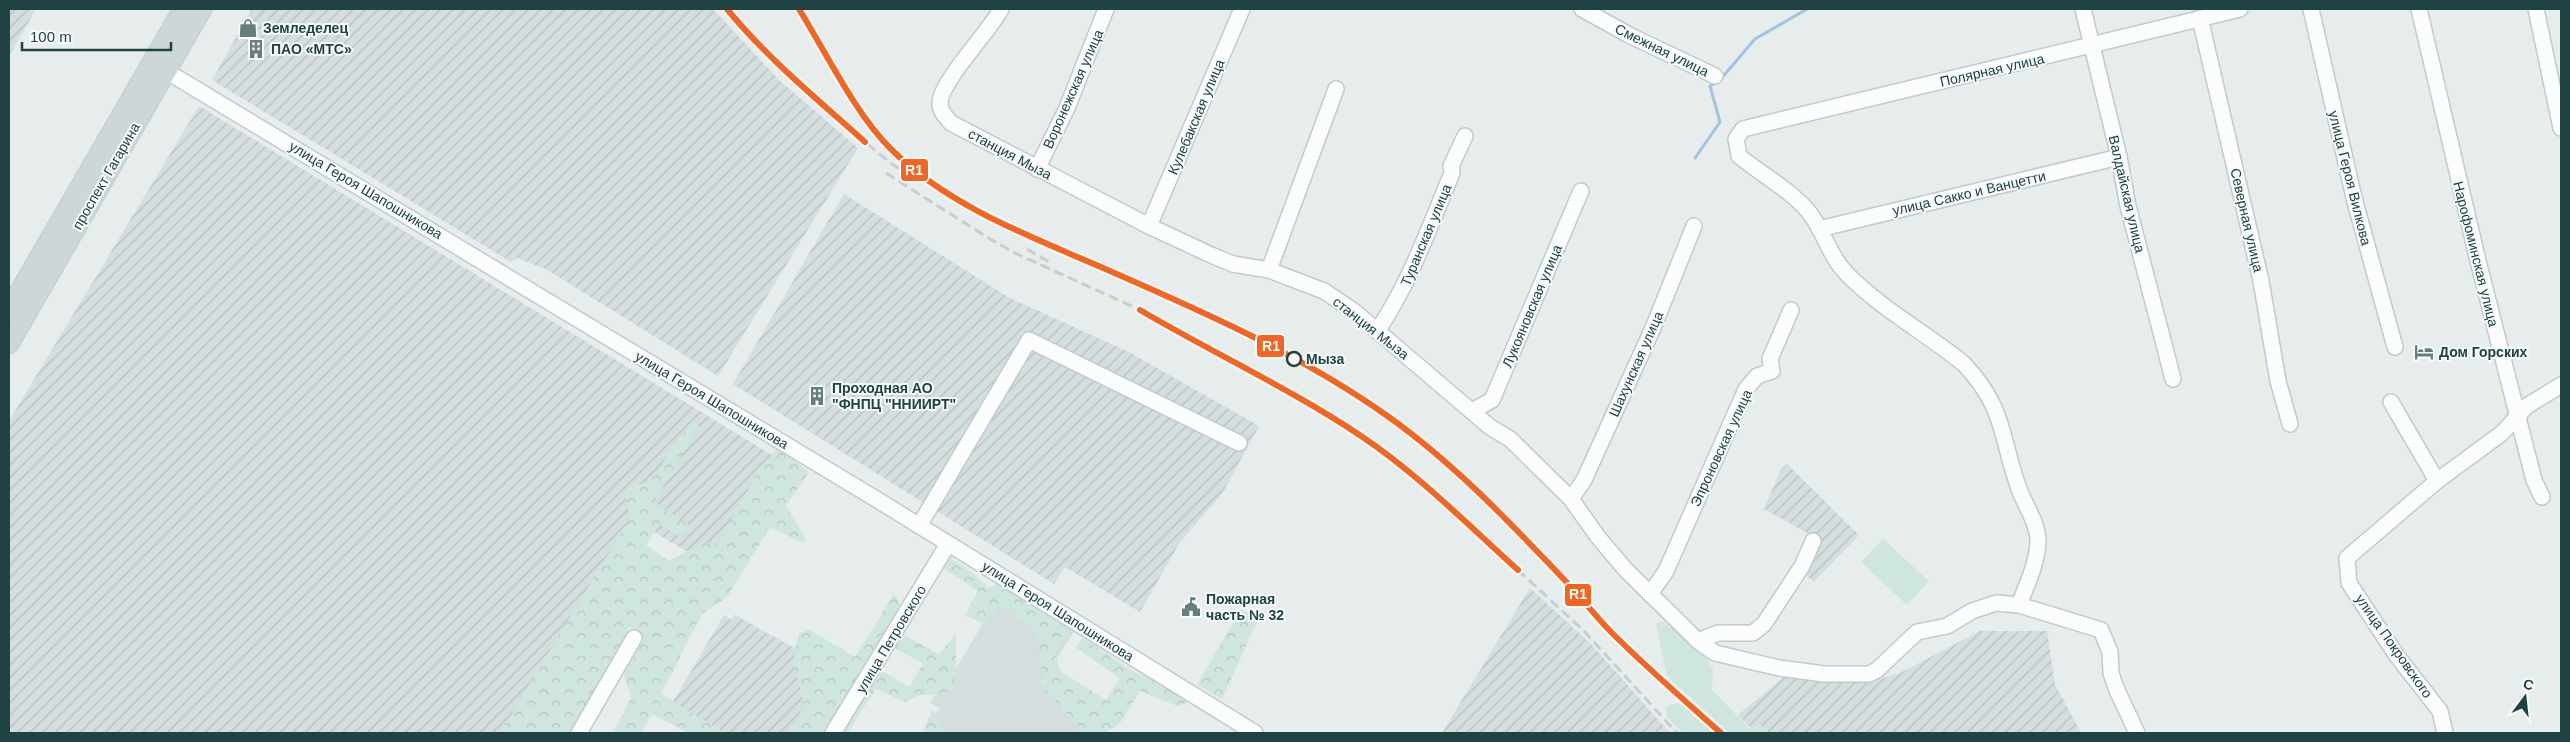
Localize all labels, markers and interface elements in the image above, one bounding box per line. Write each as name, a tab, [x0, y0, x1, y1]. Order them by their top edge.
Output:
shop icon: Земледелец	[237, 17, 259, 39]
scale bar	[22, 20, 171, 52]
place label: Земледелец	[263, 20, 348, 36]
street label: Смежная улица	[1613, 20, 1712, 80]
street label: Воронежская улица	[1040, 27, 1107, 151]
text: 100 m	[30, 28, 72, 45]
building icon: ПАО «МТС»	[245, 38, 267, 60]
place label: ПАО «МТС»	[271, 41, 352, 57]
street label: Полярная улица	[1938, 50, 2046, 90]
street label: Кулебакская улица	[1164, 57, 1228, 177]
street label: улица Героя Вилкова	[2326, 109, 2375, 247]
street label: проспект Гагарина	[69, 120, 143, 232]
street label: станция Мыза	[966, 125, 1055, 183]
street label: Валдайская улица	[2106, 134, 2148, 255]
street label: улица Героя Шапошникова	[287, 138, 446, 242]
line badge: R1	[900, 158, 929, 182]
text: R1	[905, 162, 923, 178]
street label: Северная улица	[2227, 166, 2267, 274]
street label: улица Сакко и Ванцетти	[1891, 168, 2047, 218]
street label: Нарофоминская улица	[2450, 180, 2502, 328]
street label: Туранская улица	[1397, 181, 1455, 288]
street label: Лукояновская улица	[1499, 242, 1565, 370]
street label: станция Мыза	[1330, 293, 1412, 363]
street label: Шахунская улица	[1606, 309, 1666, 419]
line badge: R1	[1256, 334, 1285, 358]
text: R1	[1262, 338, 1280, 354]
hotel icon: Дом Горских	[2413, 341, 2435, 363]
place label: Дом Горских	[2439, 344, 2528, 360]
street label: улица Героя Шапошникова	[633, 348, 792, 452]
marker: Мыза	[1286, 351, 1302, 367]
place label: Мыза	[1306, 351, 1344, 367]
place label: Проходная АО "ФНПЦ "ННИИРТ"	[832, 380, 956, 412]
building icon: Проходная АО "ФНПЦ "ННИИРТ"	[806, 385, 828, 407]
street label: Эпроновская улица	[1687, 387, 1755, 509]
street label: улица Героя Шапошникова	[979, 558, 1137, 664]
street label: улица Петровского	[853, 582, 930, 696]
line badge: R1	[1564, 583, 1592, 607]
text: R1	[1569, 586, 1587, 602]
place label: Пожарная часть № 32	[1206, 591, 1284, 623]
street label: улица Покровского	[2352, 591, 2436, 701]
public building icon: Пожарная часть № 32	[1180, 596, 1202, 618]
north arrow	[2500, 672, 2550, 722]
text: С	[2521, 675, 2535, 693]

